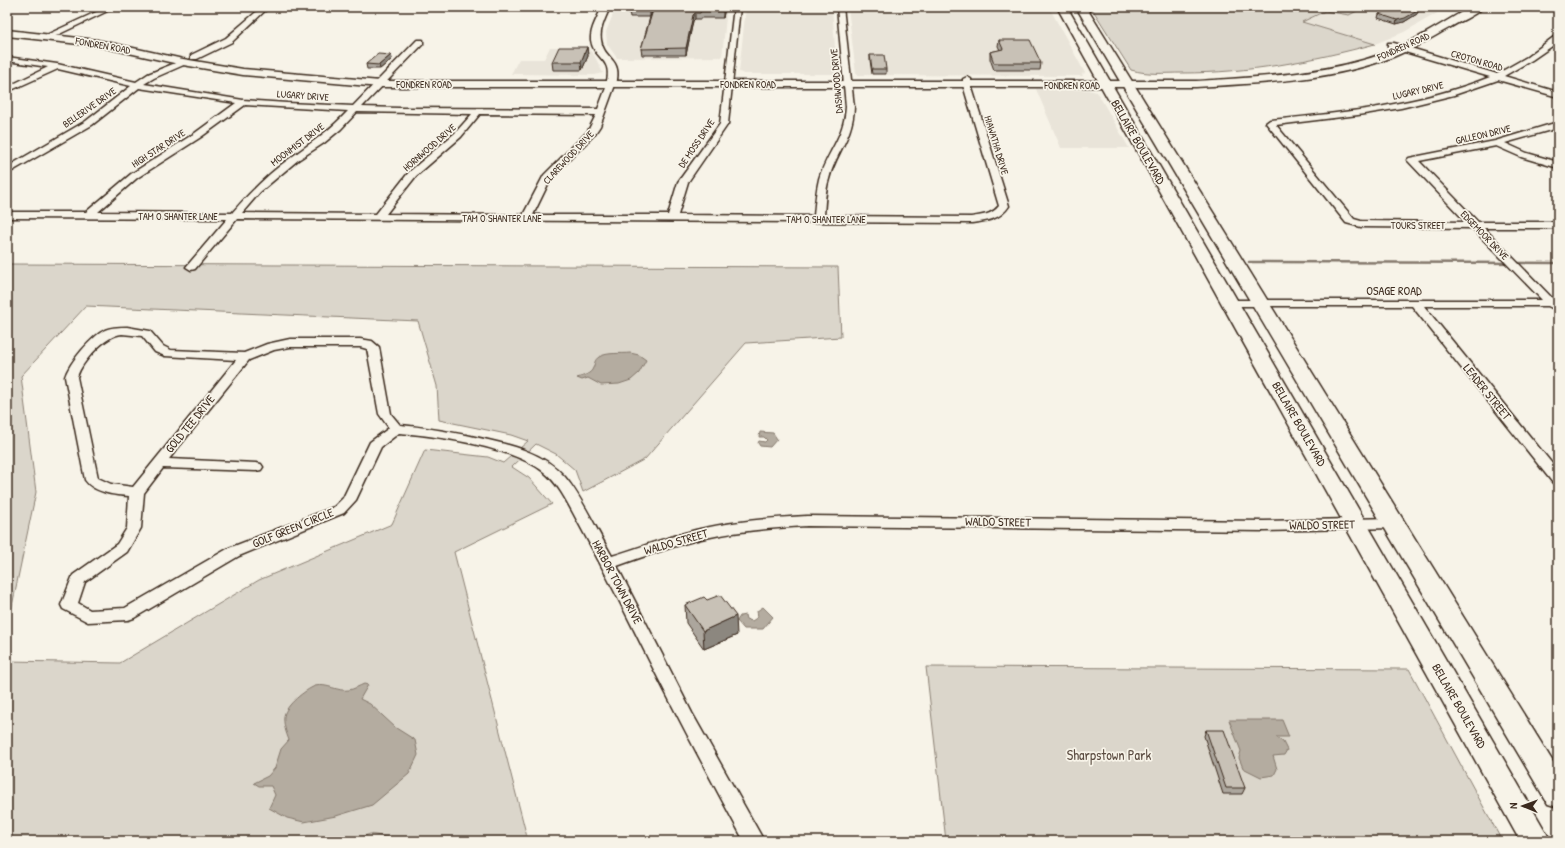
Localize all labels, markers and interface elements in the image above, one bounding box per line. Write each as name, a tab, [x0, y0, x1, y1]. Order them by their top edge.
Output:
street label: FONDREN ROAD	[1374, 29, 1432, 64]
street label: FONDREN ROAD	[73, 34, 132, 57]
street label: DASHWOOD DRIVE	[827, 47, 846, 114]
street label: CROTON ROAD	[1450, 47, 1504, 74]
street label: FONDREN ROAD	[395, 78, 452, 91]
street label: FONDREN ROAD	[719, 78, 776, 91]
street label: LUGARY DRIVE	[1391, 78, 1445, 103]
street label: FONDREN ROAD	[1043, 79, 1100, 92]
street label: BELLERIVE DRIVE	[60, 84, 119, 131]
street label: LUGARY DRIVE	[277, 87, 330, 104]
street label: BELLAIRE BOULEVARD	[1107, 96, 1170, 188]
street label: HIAWATHA DRIVE	[981, 114, 1012, 177]
street label: DE MOSS DRIVE	[675, 116, 718, 170]
street label: MOONMIST DRIVE	[268, 120, 327, 169]
street label: HORNWOOD DRIVE	[400, 120, 459, 174]
street label: GALLEON DRIVE	[1454, 122, 1513, 147]
street label: HIGH STAR DRIVE	[129, 126, 188, 171]
street label: CLAREWOOD DRIVE	[540, 127, 597, 187]
street label: EDGEMOOR DRIVE	[1458, 208, 1512, 263]
street label: TAM O SHANTER LANE	[138, 210, 218, 223]
street label: TAM O SHANTER LANE	[462, 212, 542, 225]
street label: TAM O SHANTER LANE	[786, 213, 866, 226]
street label: TOURS STREET	[1391, 219, 1446, 232]
street label: OSAGE ROAD	[1366, 282, 1422, 299]
street label: LEADER STREET	[1459, 360, 1516, 424]
street label: BELLAIRE BOULEVARD	[1268, 378, 1331, 470]
street label: GOLD TEE DRIVE	[161, 390, 219, 456]
street label: GOLF GREEN CIRCLE	[250, 503, 337, 552]
street label: WALDO STREET	[965, 512, 1031, 531]
street label: WALDO STREET	[1289, 515, 1355, 534]
street label: WALDO STREET	[642, 524, 710, 559]
street label: HARBOR TOWN DRIVE	[588, 537, 647, 627]
street label: BELLAIRE BOULEVARD	[1428, 660, 1491, 752]
park label: Sharpstown Park	[1067, 745, 1151, 765]
north arrow	[1503, 786, 1543, 826]
text: N	[1506, 803, 1520, 809]

